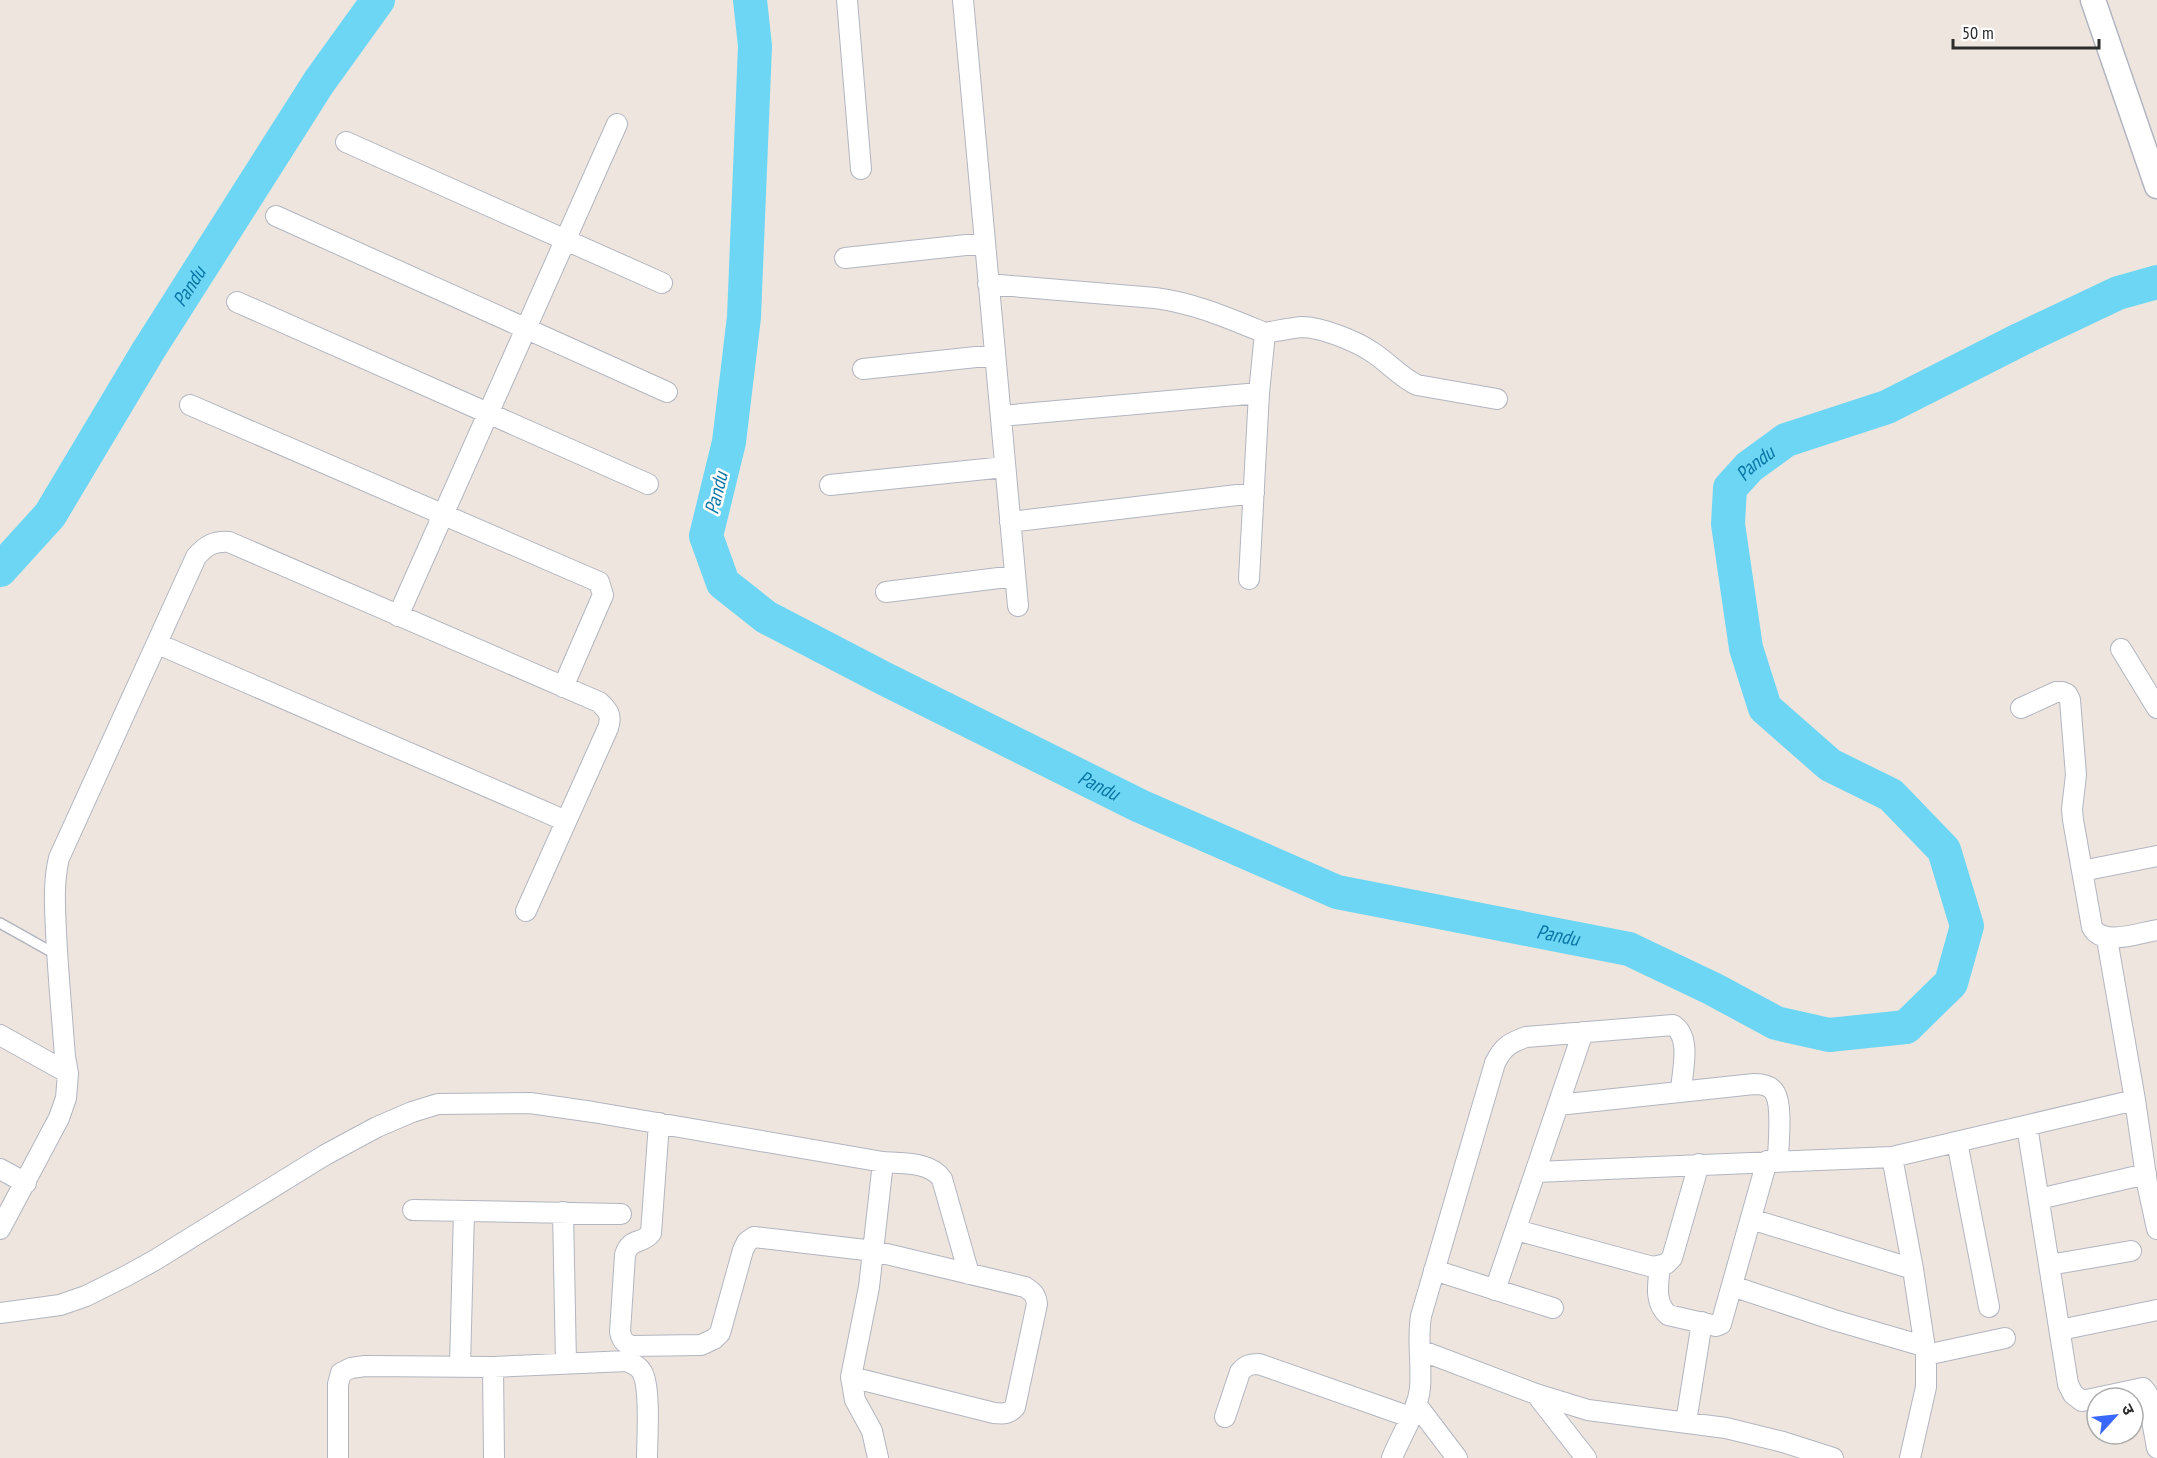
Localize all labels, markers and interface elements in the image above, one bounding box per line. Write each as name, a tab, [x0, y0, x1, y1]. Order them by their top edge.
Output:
scale bar	[1953, 12, 2098, 50]
text: 50 m	[1962, 21, 1994, 44]
water label: Pandu	[167, 260, 212, 311]
water label: Pandu	[1730, 439, 1781, 486]
water label: Pandu	[698, 468, 734, 517]
water label: Pandu	[1074, 764, 1125, 807]
water label: Pandu	[1534, 918, 1583, 952]
north arrow	[2085, 1386, 2145, 1446]
text: उ	[2117, 1400, 2140, 1418]

